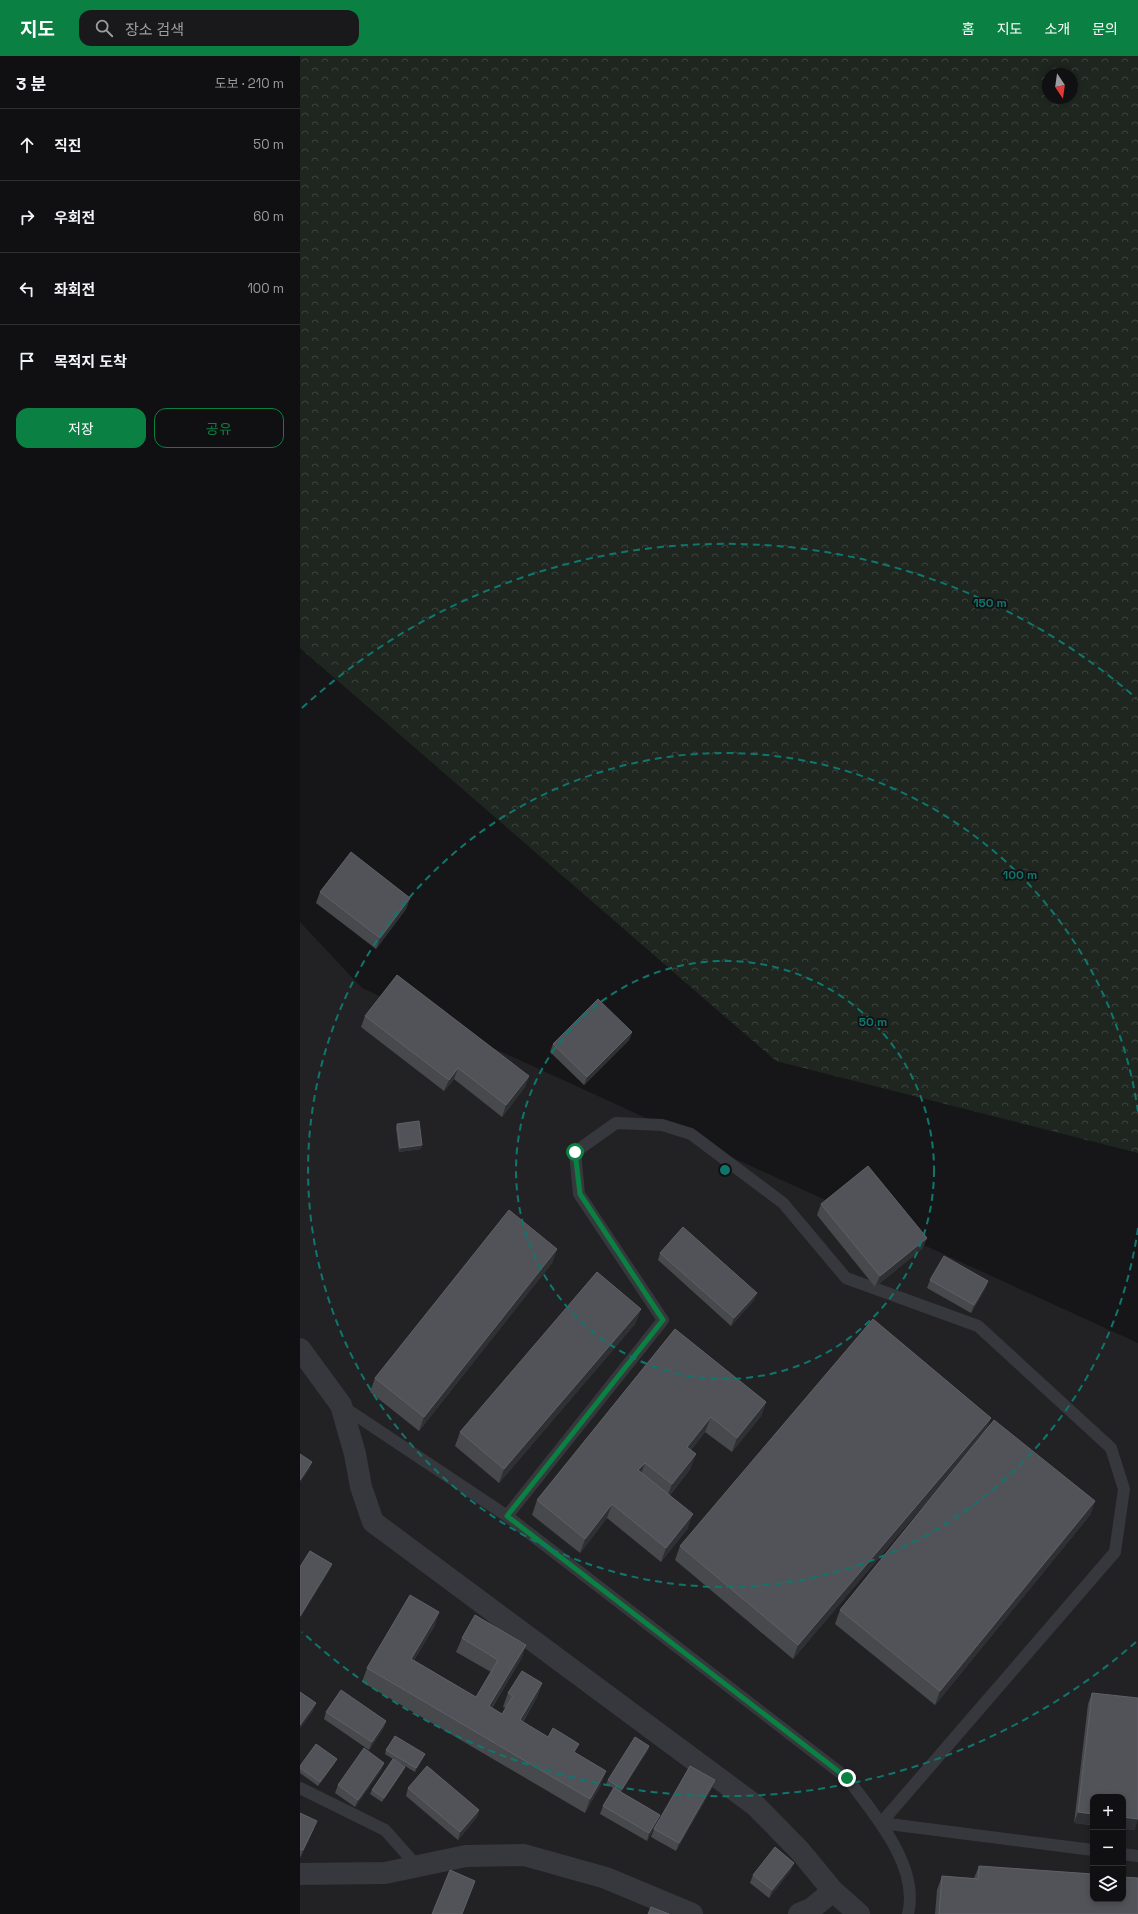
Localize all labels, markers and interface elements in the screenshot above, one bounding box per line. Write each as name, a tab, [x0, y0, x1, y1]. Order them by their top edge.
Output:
search box	[79, 10, 359, 46]
text: 지도	[20, 17, 55, 42]
icon: search	[93, 17, 115, 39]
text: 장소 검색	[125, 20, 184, 39]
text: 홈	[962, 20, 975, 38]
text: 지도	[997, 20, 1022, 38]
text: 소개	[1044, 20, 1070, 38]
text: 문의	[1092, 20, 1118, 38]
north arrow	[1042, 68, 1078, 104]
text: 3 분	[16, 73, 46, 95]
text: 도보 · 210 m	[215, 75, 284, 92]
icon: ahead	[16, 134, 38, 156]
text: 직진	[54, 136, 82, 155]
text: 50 m	[253, 136, 284, 153]
icon: right	[16, 206, 38, 228]
text: 우회전	[54, 208, 95, 227]
text: 60 m	[253, 208, 284, 225]
icon: left	[16, 278, 38, 300]
text: 좌회전	[54, 280, 95, 299]
text: 100 m	[247, 280, 284, 297]
icon: arrive	[16, 350, 38, 372]
text: 목적지 도착	[54, 352, 127, 371]
button: 저장	[16, 408, 146, 448]
button: 공유	[154, 408, 284, 448]
text: 150 m	[973, 595, 1007, 611]
text: 100 m	[1003, 867, 1037, 883]
text: 50 m	[859, 1014, 887, 1030]
route start	[566, 1143, 584, 1161]
centre of rings	[718, 1163, 732, 1177]
route end	[838, 1769, 856, 1787]
map controls	[1090, 1794, 1126, 1902]
button: +	[1090, 1794, 1126, 1830]
button: −	[1090, 1830, 1126, 1866]
button: layers	[1090, 1866, 1126, 1902]

